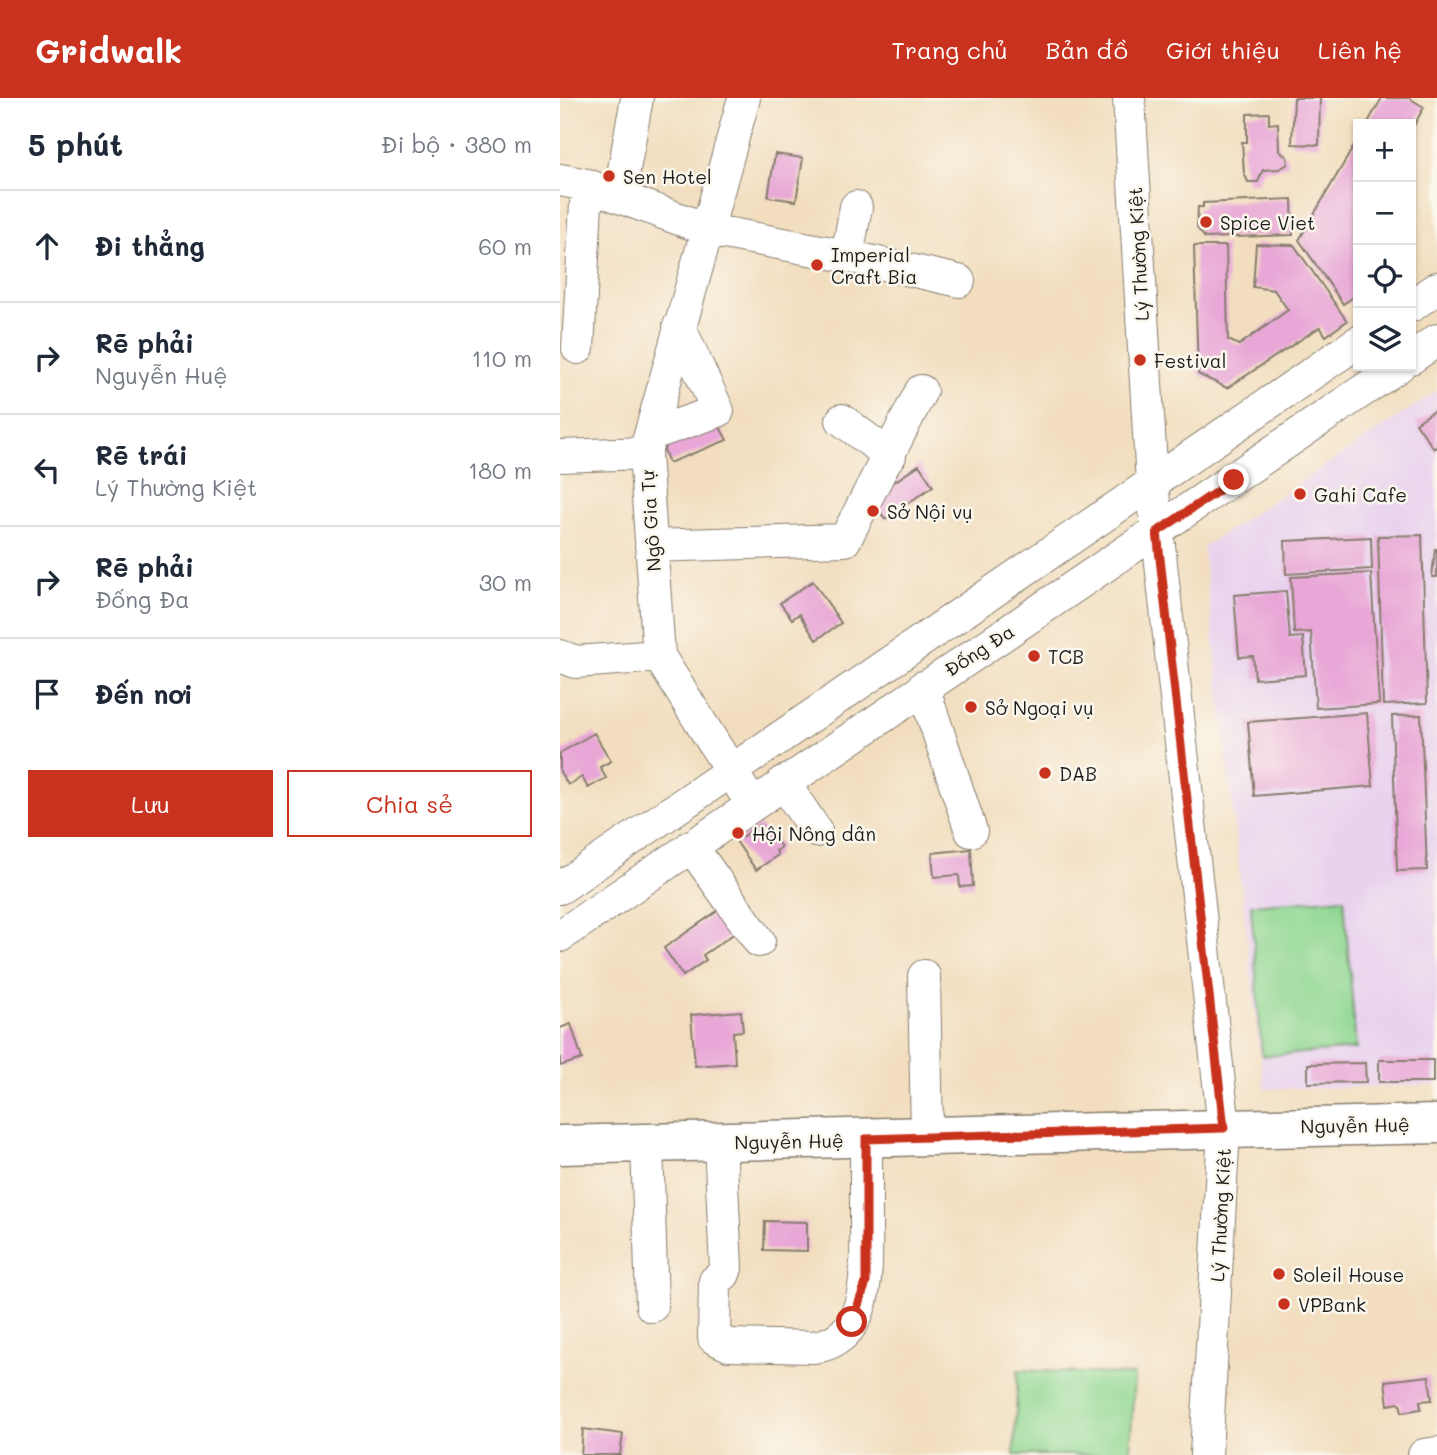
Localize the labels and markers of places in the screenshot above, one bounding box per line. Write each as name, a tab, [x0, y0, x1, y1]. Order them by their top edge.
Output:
place label: Sen Hotel	[623, 164, 712, 189]
marker: Sen Hotel	[601, 168, 617, 184]
place label: Spice Viet	[1220, 210, 1315, 235]
marker: Spice Viet	[1198, 214, 1214, 230]
place label: Imperial Craft Bia	[831, 242, 917, 289]
marker: Imperial Craft Bia	[809, 257, 825, 273]
place label: Festival	[1154, 348, 1226, 373]
marker: Festival	[1132, 352, 1148, 368]
place label: Gahi Cafe	[1314, 482, 1407, 507]
marker: Gahi Cafe	[1292, 486, 1308, 502]
place label: Sở Nội vụ	[887, 499, 973, 524]
marker: Sở Nội vụ	[865, 503, 881, 519]
place label: TCB	[1048, 644, 1084, 669]
marker: TCB	[1026, 648, 1042, 664]
place label: Sở Ngoại vụ	[985, 695, 1094, 720]
marker: Sở Ngoại vụ	[963, 699, 979, 715]
place label: DAB	[1059, 761, 1097, 786]
marker: DAB	[1037, 765, 1053, 781]
place label: Hội Nông dân	[752, 821, 876, 846]
marker: Hội Nông dân	[730, 825, 746, 841]
place label: Soleil House	[1293, 1262, 1404, 1287]
marker: Soleil House	[1271, 1266, 1287, 1282]
place label: VPBank	[1298, 1292, 1366, 1317]
marker: VPBank	[1276, 1296, 1292, 1312]

